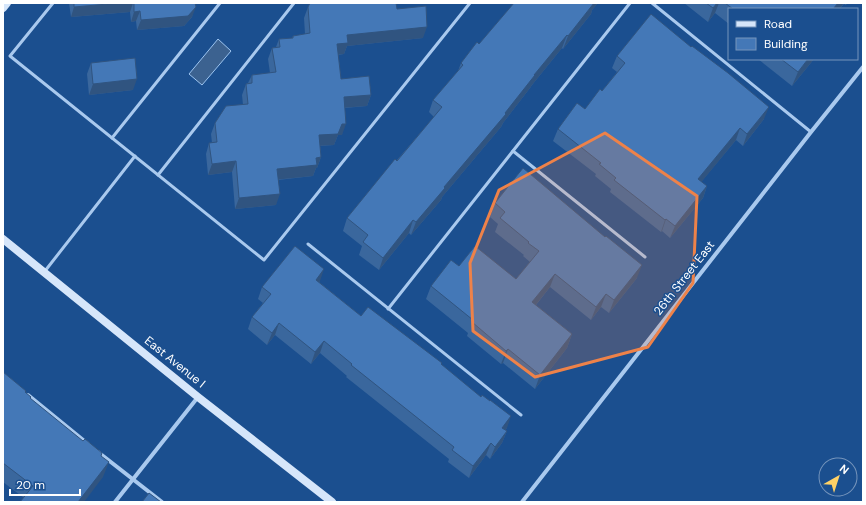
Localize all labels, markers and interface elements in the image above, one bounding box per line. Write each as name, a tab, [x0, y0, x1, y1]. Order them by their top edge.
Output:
legend	[728, 8, 858, 60]
text: Road	[764, 16, 792, 32]
text: Building	[764, 36, 808, 52]
street label: 26th Street East	[650, 237, 718, 318]
street label: East Avenue I	[141, 333, 209, 391]
north arrow	[818, 457, 858, 497]
text: N	[837, 461, 852, 477]
scale bar	[10, 471, 80, 497]
text: 20 m	[16, 477, 45, 493]

